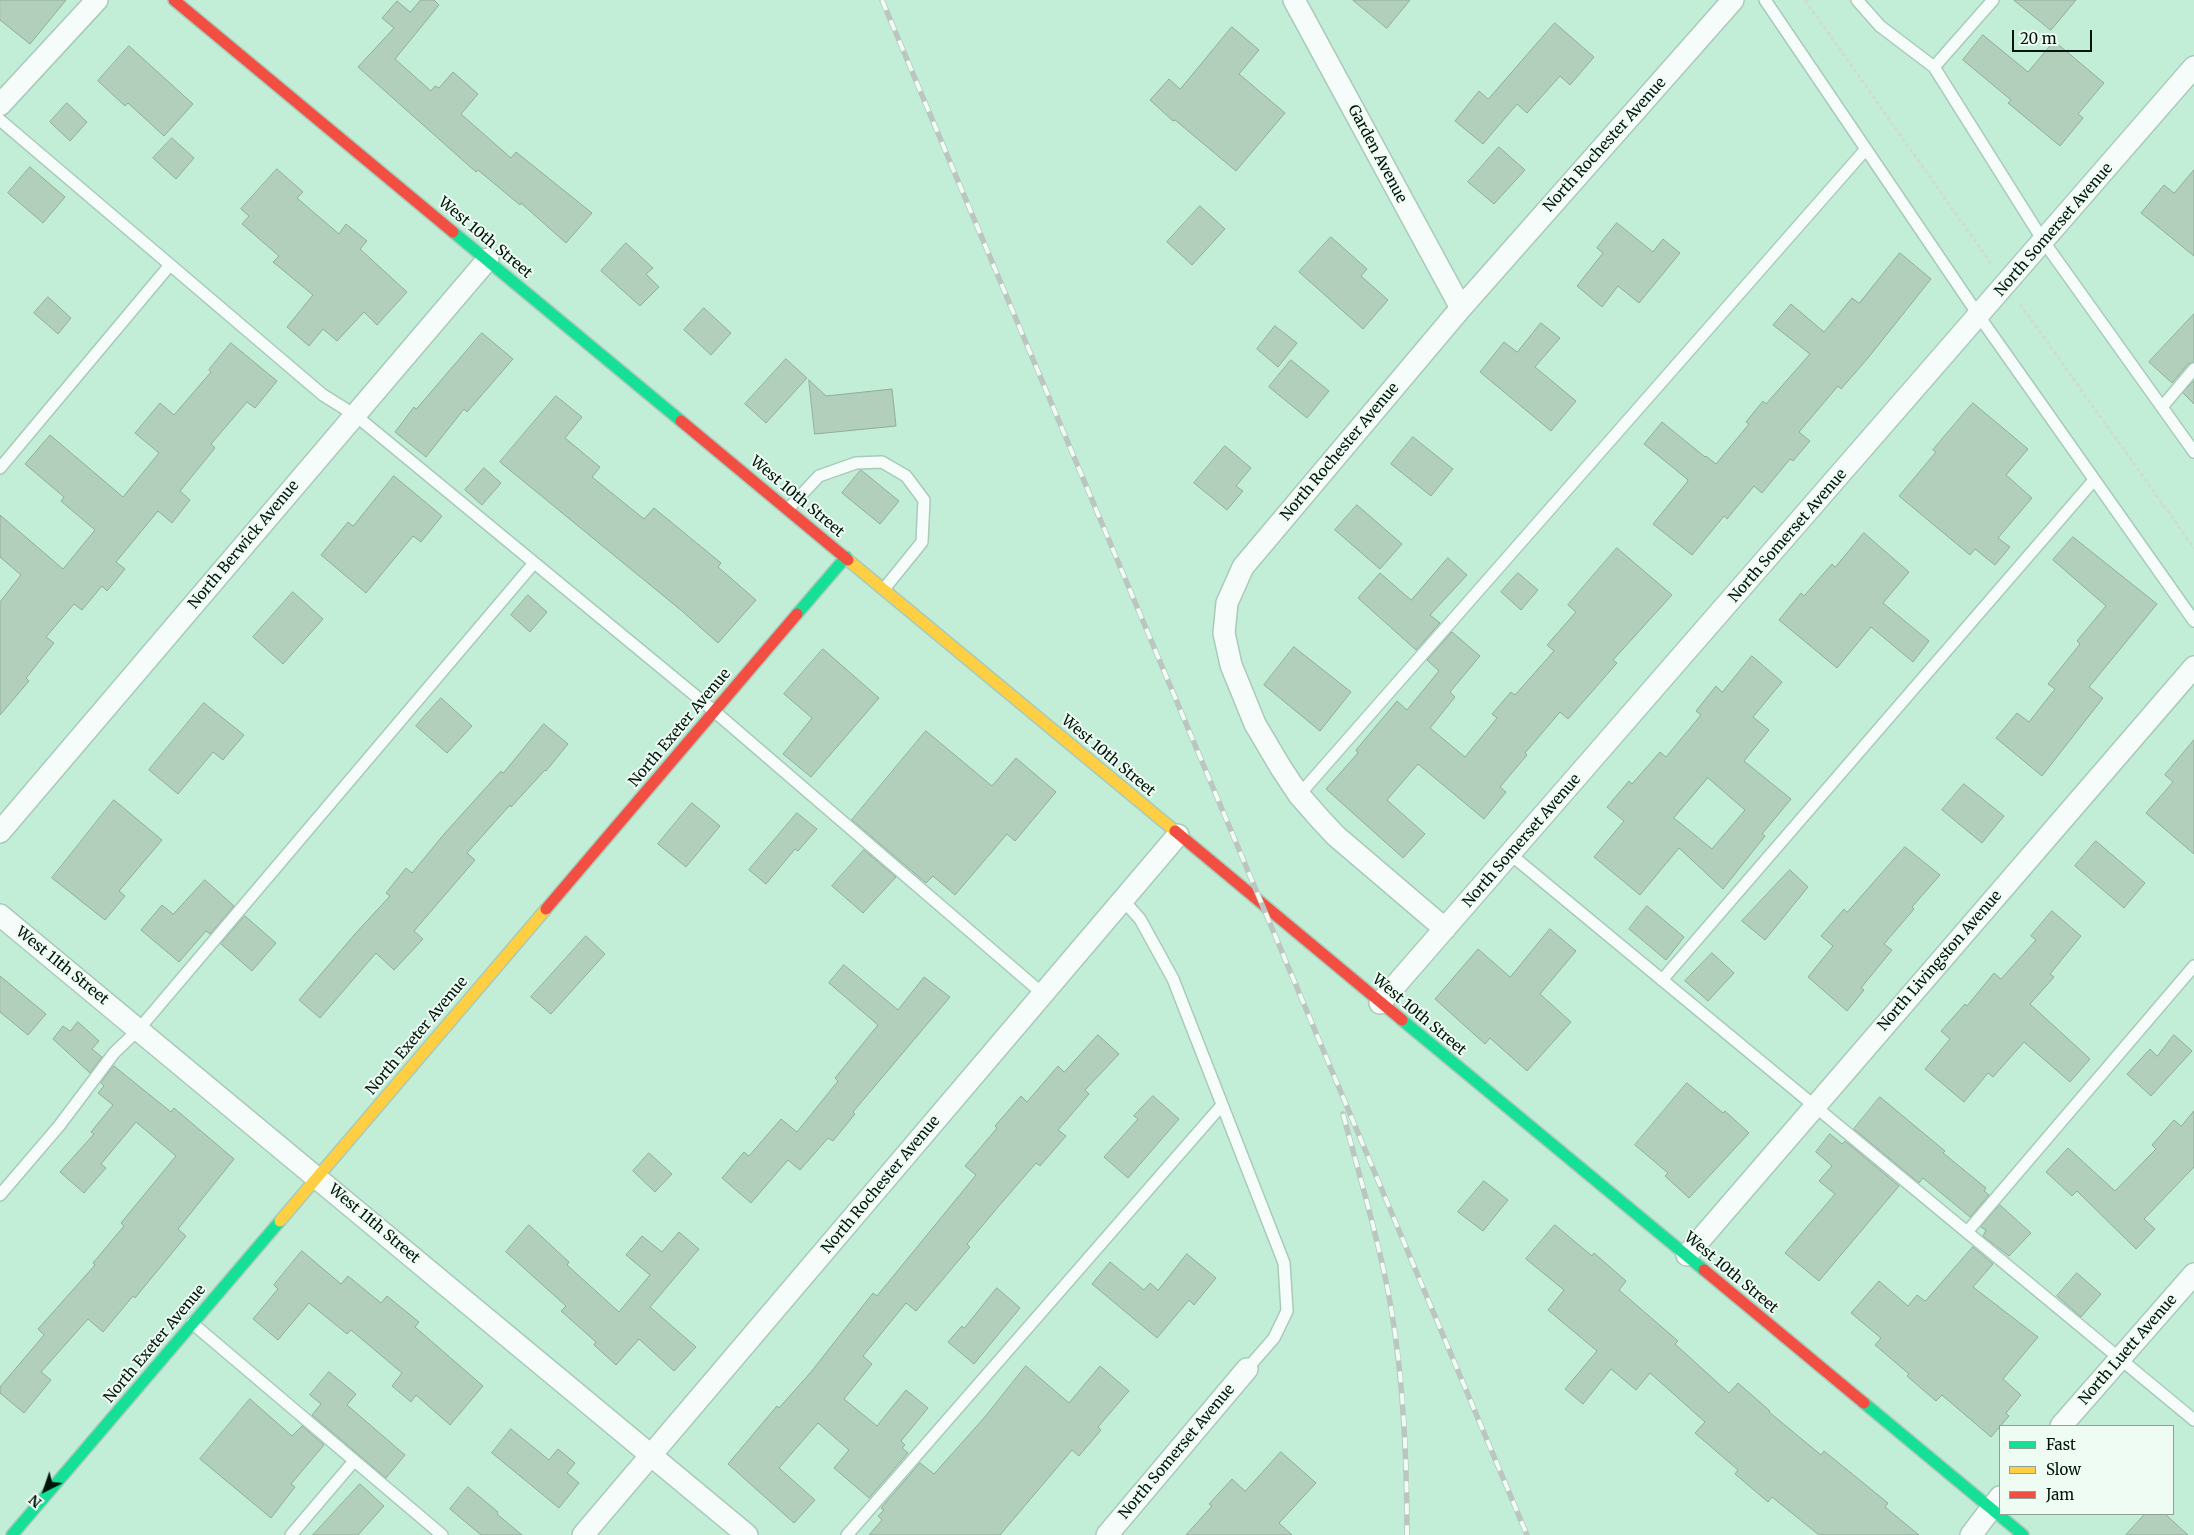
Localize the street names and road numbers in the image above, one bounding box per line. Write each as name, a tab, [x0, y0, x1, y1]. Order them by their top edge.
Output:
street label: North Rochester Avenue	[1540, 74, 1670, 216]
street label: Garden Avenue	[1344, 102, 1410, 206]
street label: North Somerset Avenue	[1991, 160, 2117, 300]
street label: West 10th Street	[434, 194, 536, 282]
street label: North Rochester Avenue	[1277, 379, 1403, 525]
street label: West 10th Street	[746, 453, 848, 541]
street label: North Somerset Avenue	[1725, 466, 1851, 606]
street label: North Berwick Avenue	[185, 477, 303, 613]
street label: North Exeter Avenue	[625, 665, 735, 791]
street label: West 10th Street	[1057, 712, 1159, 800]
street label: North Somerset Avenue	[1459, 771, 1585, 911]
street label: North Livingston Avenue	[1874, 887, 2006, 1035]
street label: West 11th Street	[12, 923, 112, 1009]
street label: West 10th Street	[1368, 971, 1470, 1059]
street label: North Exeter Avenue	[362, 973, 472, 1099]
street label: North Rochester Avenue	[818, 1112, 944, 1258]
street label: West 11th Street	[325, 1181, 423, 1267]
street label: West 10th Street	[1680, 1229, 1782, 1317]
street label: North Exeter Avenue	[100, 1281, 210, 1407]
street label: North Luett Avenue	[2075, 1291, 2181, 1409]
street label: North Somerset Avenue	[1115, 1381, 1239, 1523]

